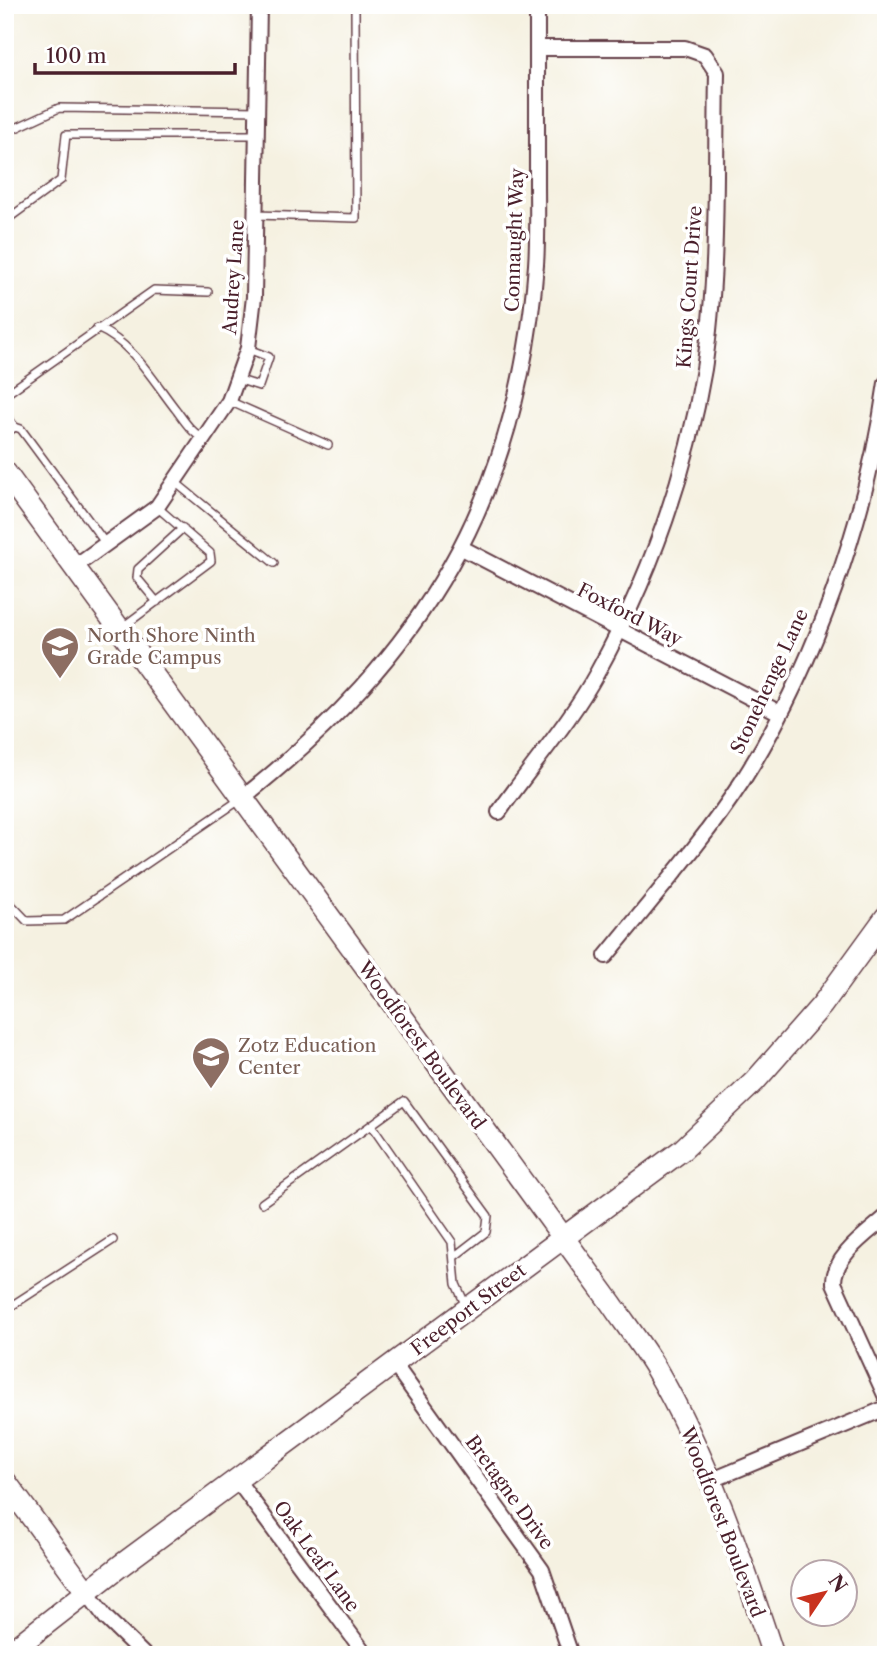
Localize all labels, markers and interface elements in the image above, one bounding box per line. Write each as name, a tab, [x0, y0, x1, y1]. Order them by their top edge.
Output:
scale bar	[35, 32, 234, 76]
text: 100 m	[46, 43, 107, 68]
street label: Connaught Way	[500, 167, 529, 312]
street label: Kings Court Drive	[672, 205, 707, 369]
street label: Audrey Lane	[218, 219, 249, 336]
street label: Foxford Way	[573, 578, 687, 651]
street label: Stonehenge Lane	[726, 605, 813, 757]
place label: North Shore Ninth Grade Campus	[87, 624, 256, 669]
school or university icon: North Shore Ninth Grade Campus	[39, 625, 81, 680]
street label: Woodforest Boulevard	[352, 956, 491, 1134]
place label: Zotz Education Center	[238, 1034, 377, 1079]
school or university icon: Zotz Education Center	[190, 1035, 232, 1090]
street label: Freeport Street	[406, 1258, 531, 1360]
street label: Woodforest Boulevard	[675, 1423, 770, 1621]
street label: Bretagne Drive	[461, 1431, 559, 1554]
street label: Oak Leaf Lane	[269, 1496, 365, 1616]
north arrow	[790, 1558, 860, 1628]
text: N	[823, 1570, 852, 1597]

